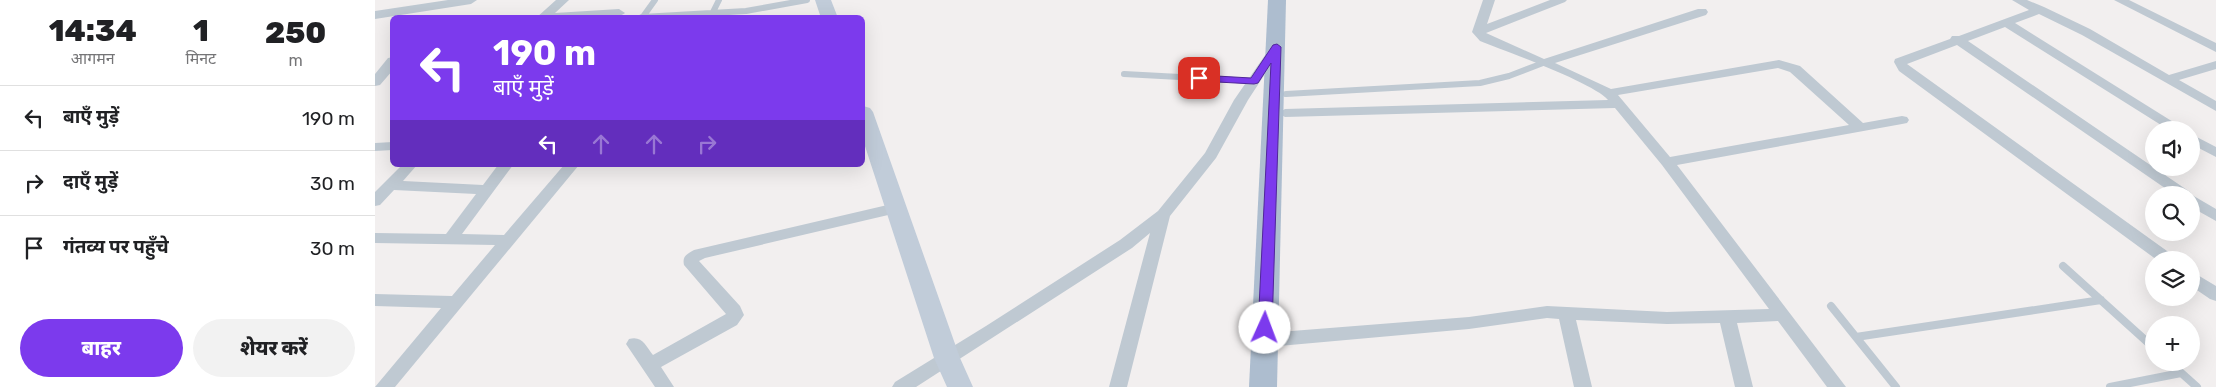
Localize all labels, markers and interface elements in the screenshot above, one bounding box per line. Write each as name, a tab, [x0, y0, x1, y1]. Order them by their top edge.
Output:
text: 14:34	[49, 13, 137, 49]
text: 1	[193, 13, 209, 49]
text: 250	[265, 15, 326, 51]
text: 190 m	[493, 32, 596, 74]
icon: left	[410, 35, 475, 100]
text: आगमन	[71, 49, 115, 68]
text: मिनट	[186, 49, 216, 68]
text: m	[288, 51, 303, 70]
pin	[1178, 57, 1220, 99]
icon: arrive	[1185, 64, 1213, 92]
text: बाएँ मुड़ें	[493, 74, 554, 101]
icon: left	[20, 104, 48, 132]
text: बाएँ मुड़ें	[63, 105, 119, 128]
text: 190 m	[302, 107, 355, 130]
map controls	[2145, 121, 2200, 371]
button: sound	[2145, 121, 2200, 176]
icon: left	[534, 130, 562, 158]
icon: ahead	[587, 130, 615, 158]
icon: ahead	[640, 130, 668, 158]
icon: right	[693, 130, 721, 158]
icon: right	[20, 169, 48, 197]
text: दाएँ मुड़ें	[63, 170, 118, 193]
text: 30 m	[310, 172, 355, 195]
button: search	[2145, 186, 2200, 241]
icon: arrive	[20, 234, 48, 262]
text: गंतव्य पर पहुँचे	[63, 235, 169, 258]
text: 30 m	[310, 237, 355, 260]
button: layers	[2145, 251, 2200, 306]
position arrow	[1238, 301, 1290, 353]
button: +	[2145, 316, 2200, 371]
button: बाहर	[20, 319, 183, 377]
button: शेयर करें	[193, 319, 355, 377]

